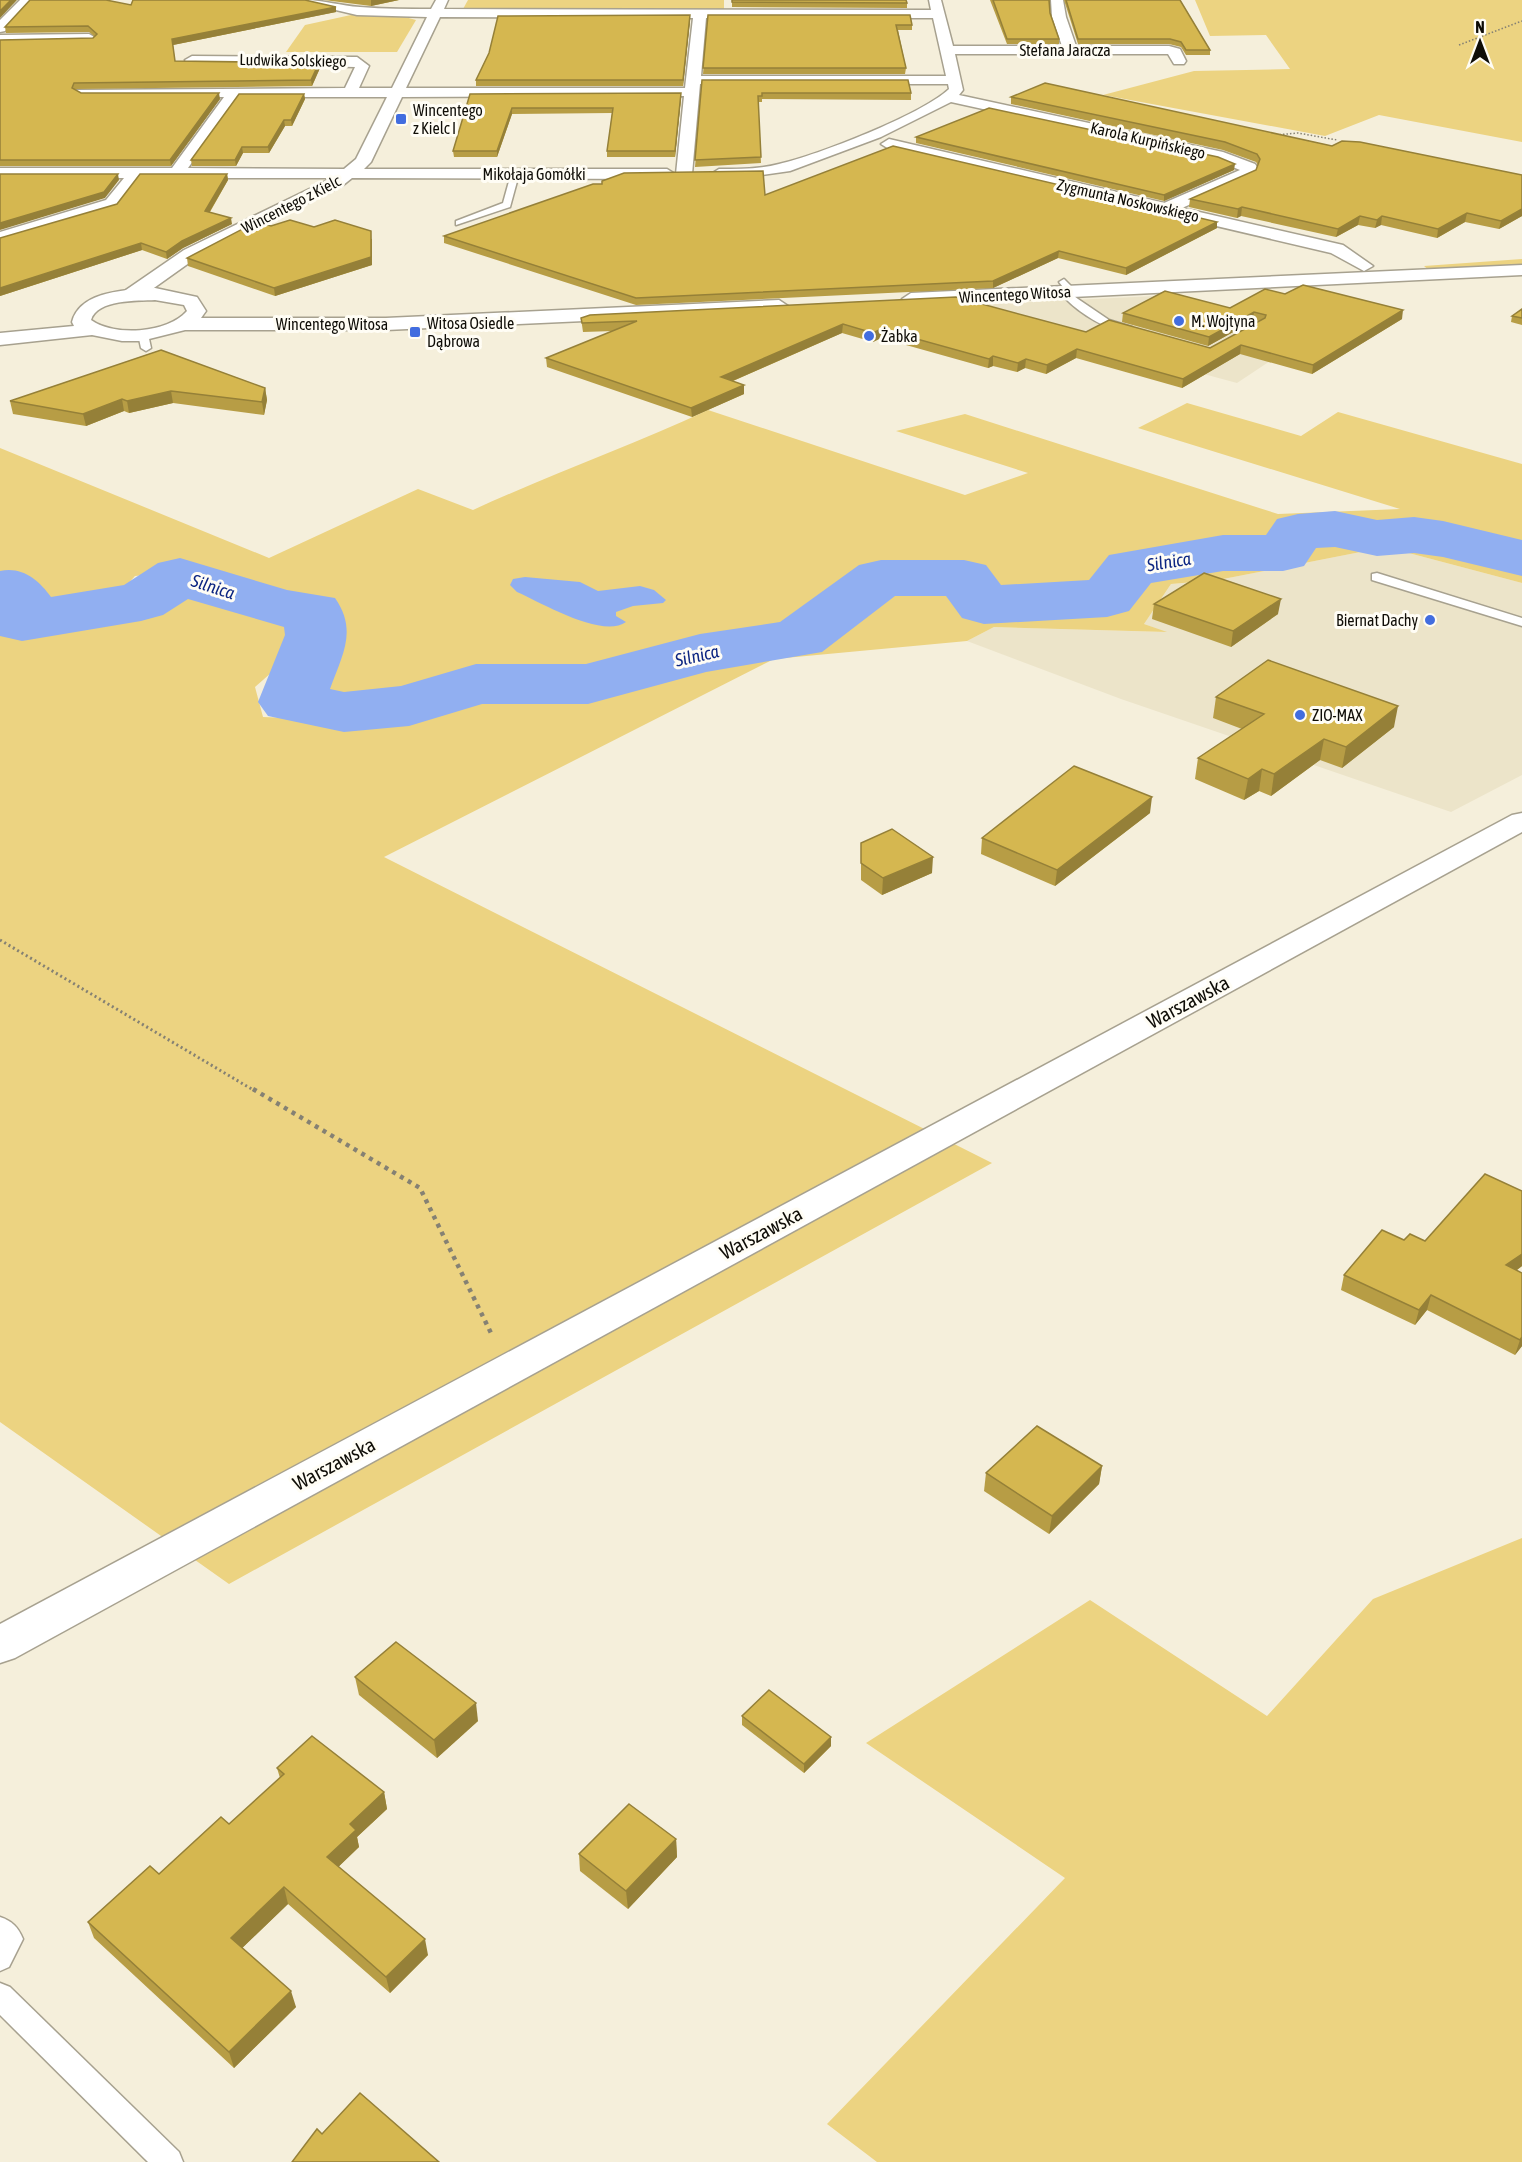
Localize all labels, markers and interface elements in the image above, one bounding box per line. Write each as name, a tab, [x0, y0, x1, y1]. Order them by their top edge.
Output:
north arrow	[1450, 12, 1510, 72]
text: N	[1475, 18, 1485, 36]
street label: Stefana Jaracza	[1019, 41, 1111, 59]
street label: Ludwika Solskiego	[239, 50, 347, 71]
place label: Wincentego z Kielc I	[413, 101, 483, 137]
marker: Wincentego z Kielc I	[394, 112, 408, 126]
street label: Karola Kurpińskiego	[1089, 118, 1207, 163]
street label: Mikołaja Gomółki	[482, 165, 586, 184]
street label: Wincentego z Kielc	[238, 171, 344, 238]
street label: Zygmunta Noskowskiego	[1055, 175, 1201, 226]
street label: Wincentego Witosa	[958, 282, 1072, 307]
place label: M. Wojtyna	[1191, 312, 1255, 331]
place label: Witosa Osiedle Dąbrowa	[427, 314, 514, 351]
marker: M. Wojtyna	[1172, 314, 1186, 328]
street label: Wincentego Witosa	[276, 315, 388, 334]
marker: Witosa Osiedle Dąbrowa	[408, 325, 422, 339]
place label: Żabka	[881, 327, 918, 345]
marker: Żabka	[862, 329, 876, 343]
water label: Silnica	[1144, 548, 1193, 576]
water label: Silnica	[188, 569, 238, 604]
place label: Biernat Dachy	[1336, 611, 1418, 630]
marker: Biernat Dachy	[1423, 613, 1437, 627]
water label: Silnica	[672, 640, 721, 671]
place label: ZIO-MAX	[1312, 706, 1363, 724]
marker: ZIO-MAX	[1293, 708, 1307, 722]
street label: Warszawska	[1143, 970, 1233, 1033]
street label: Warszawska	[716, 1201, 806, 1264]
street label: Warszawska	[289, 1432, 379, 1495]

